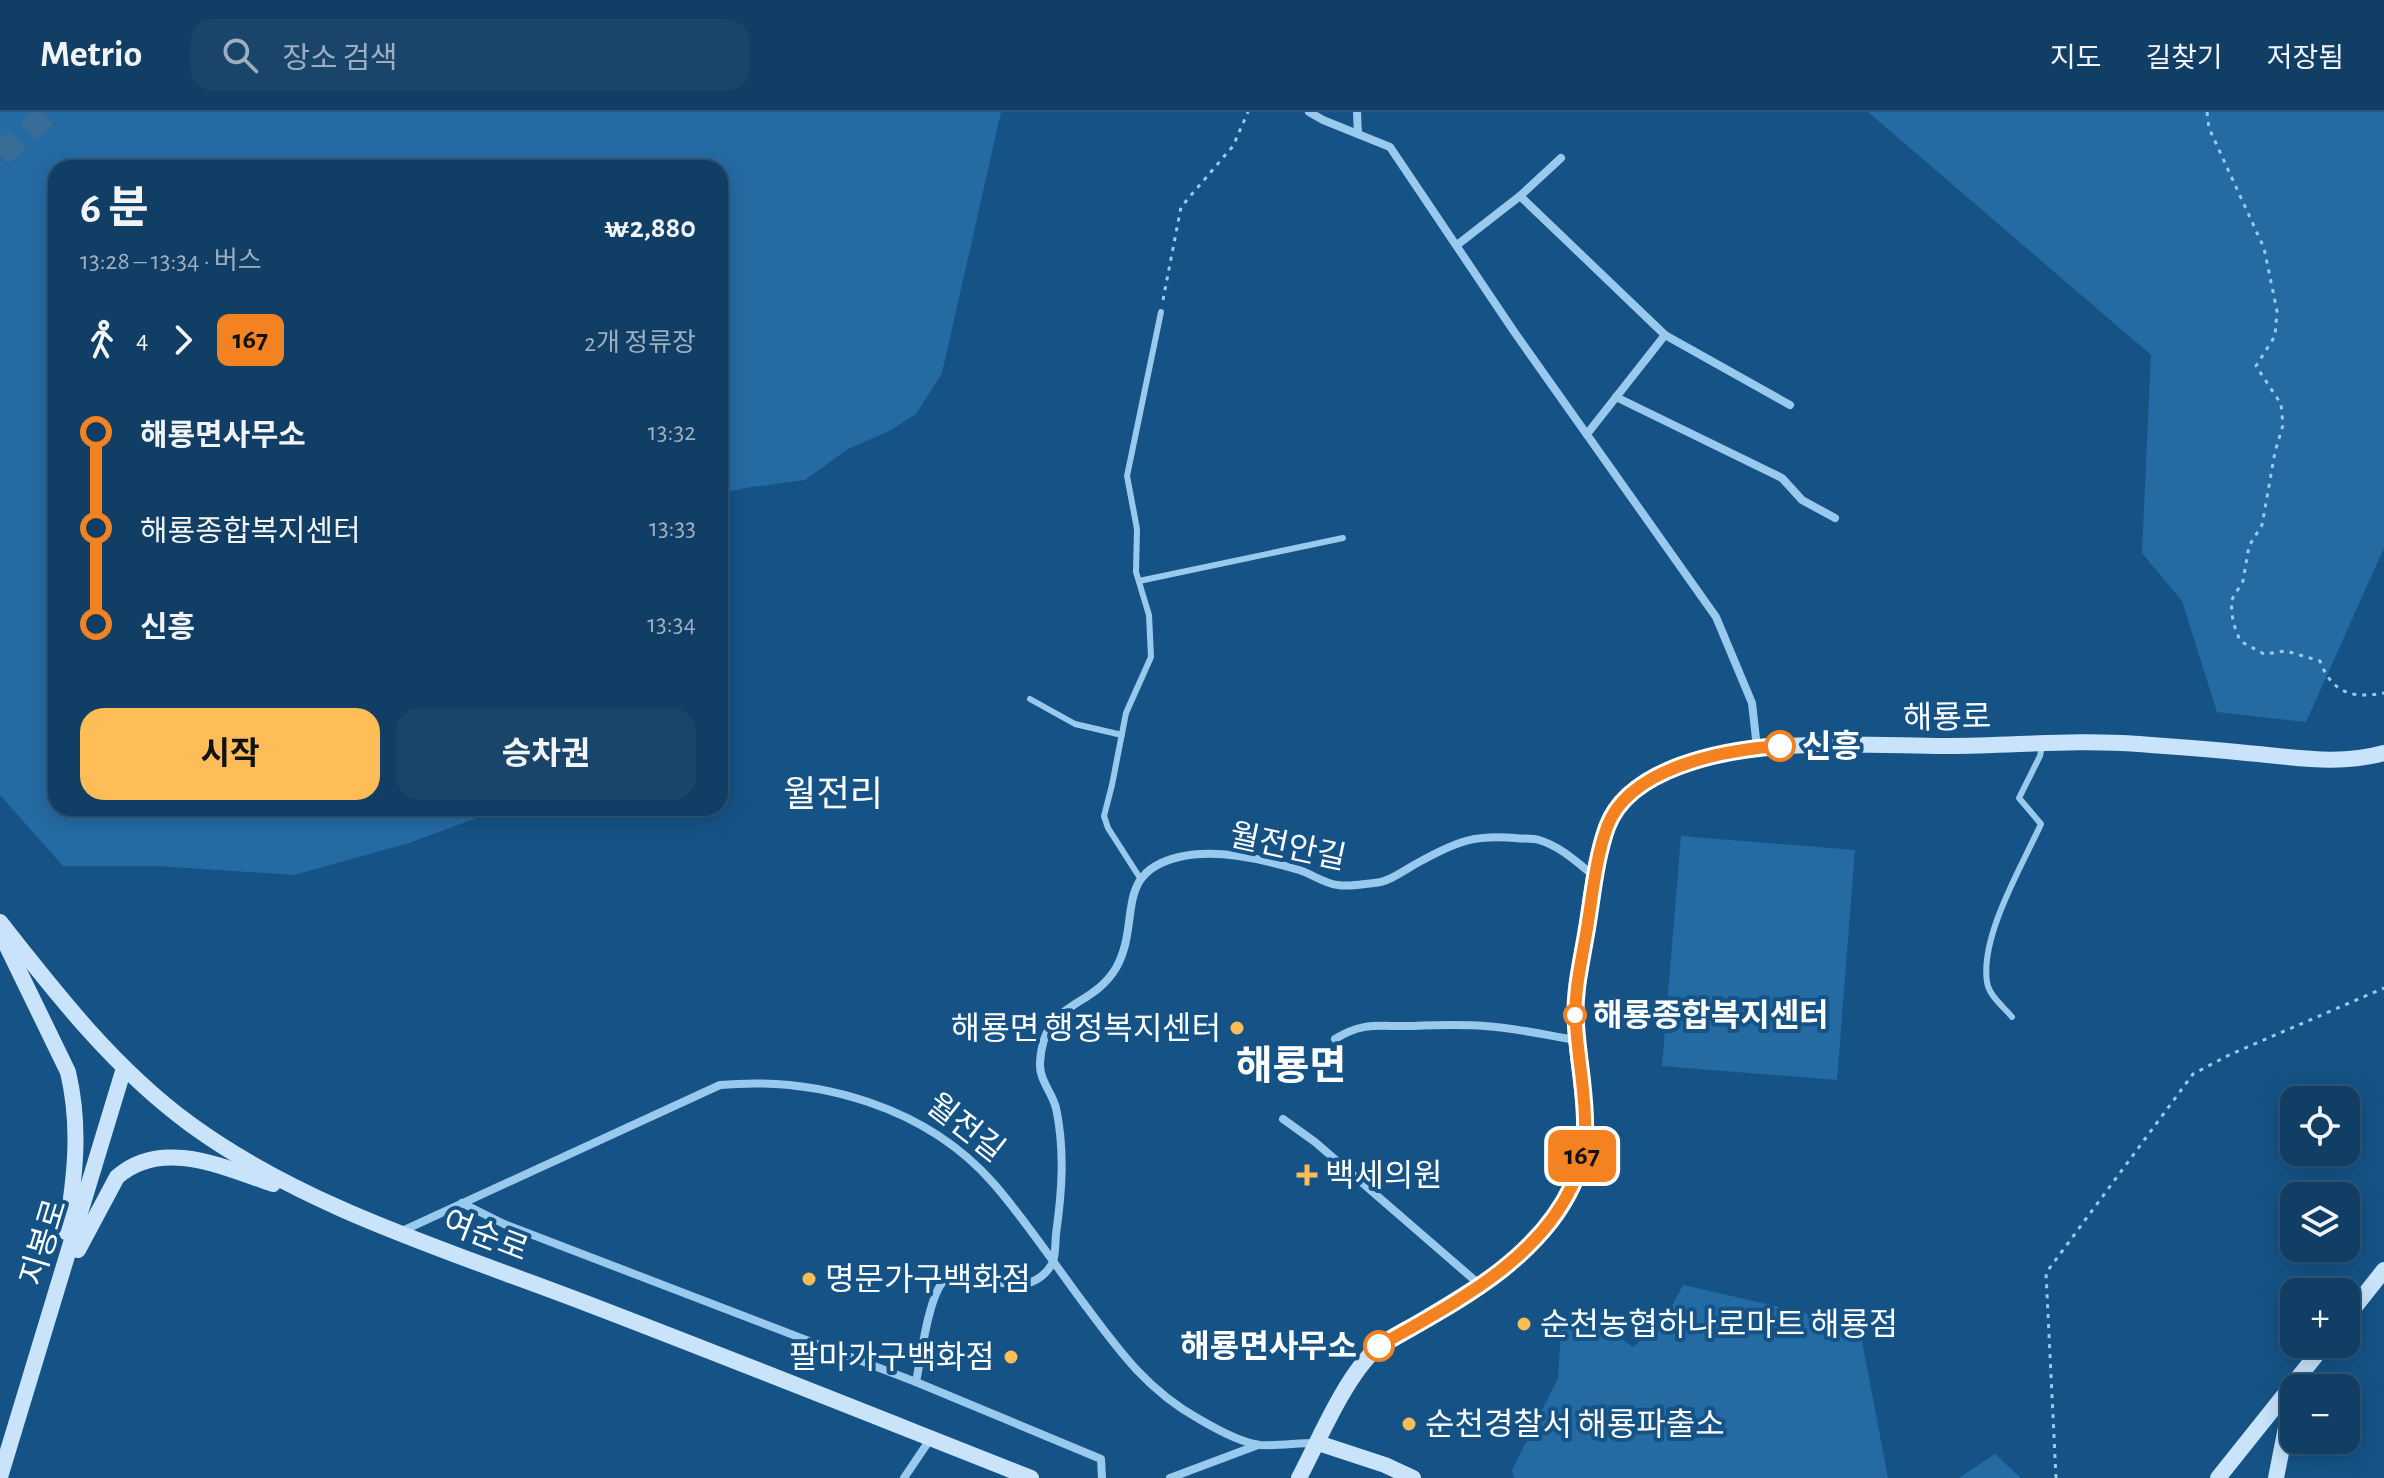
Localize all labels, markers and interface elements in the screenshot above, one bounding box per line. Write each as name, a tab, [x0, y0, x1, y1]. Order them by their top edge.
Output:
search box	[190, 19, 750, 91]
icon: search	[218, 33, 262, 77]
text: Metrio	[40, 36, 142, 74]
text: 장소 검색	[282, 44, 398, 74]
text: 지도	[2050, 45, 2101, 73]
text: 길찾기	[2145, 45, 2223, 73]
text: 저장됨	[2267, 45, 2344, 73]
text: 6 분	[80, 187, 148, 231]
text: ₩2,880	[604, 213, 696, 243]
text: 13:28 – 13:34 · 버스	[80, 248, 262, 274]
icon: walk	[80, 318, 124, 362]
icon: forward	[161, 318, 205, 362]
text: 167	[233, 326, 268, 354]
text: 4	[136, 327, 149, 353]
text: 2개 정류장	[584, 330, 696, 356]
text: 13:32	[648, 419, 696, 445]
text: 해룡면사무소	[140, 421, 306, 451]
text: 13:33	[649, 515, 696, 541]
text: 해룡종합복지센터	[140, 517, 361, 547]
text: 13:34	[647, 611, 696, 637]
text: 신흥	[140, 613, 195, 643]
street label: 해룡로	[1903, 700, 1991, 735]
button: 시작	[80, 708, 380, 800]
button: 승차권	[396, 708, 696, 800]
place label: 신흥	[1802, 729, 1861, 763]
marker: 신흥	[1765, 731, 1795, 761]
district label: 월전리	[783, 776, 883, 813]
street label: 월전안길	[1227, 818, 1349, 875]
place label: 해룡종합복지센터	[1593, 999, 1829, 1032]
marker: 해룡종합복지센터	[1564, 1004, 1586, 1026]
place label: 해룡면 행정복지센터	[951, 1012, 1221, 1045]
marker: 해룡면 행정복지센터	[1228, 1019, 1246, 1037]
district label: 해룡면	[1236, 1045, 1346, 1087]
map controls	[2280, 1086, 2360, 1454]
button: locate	[2280, 1086, 2360, 1166]
street label: 월전길	[921, 1087, 1011, 1168]
line badge: 167	[1536, 1130, 1628, 1182]
text: 167	[1564, 1142, 1600, 1170]
place label: 백세의원	[1325, 1159, 1443, 1192]
marker: 백세의원	[1296, 1164, 1318, 1186]
button: layers	[2280, 1182, 2360, 1262]
street label: 지봉로	[16, 1195, 72, 1289]
street label: 여순로	[439, 1204, 533, 1267]
place label: 명문가구백화점	[825, 1263, 1031, 1296]
marker: 명문가구백화점	[800, 1270, 818, 1288]
button: +	[2280, 1278, 2360, 1358]
place label: 순천농협하나로마트 해룡점	[1540, 1308, 1899, 1341]
marker: 순천농협하나로마트 해룡점	[1515, 1315, 1533, 1333]
place label: 해룡면사무소	[1180, 1330, 1357, 1363]
marker: 해룡면사무소	[1364, 1331, 1394, 1361]
place label: 팔마가구백화점	[789, 1341, 995, 1374]
marker: 팔마가구백화점	[1002, 1348, 1020, 1366]
button: −	[2280, 1374, 2360, 1454]
place label: 순천경찰서 해룡파출소	[1425, 1408, 1725, 1441]
marker: 순천경찰서 해룡파출소	[1400, 1415, 1418, 1433]

